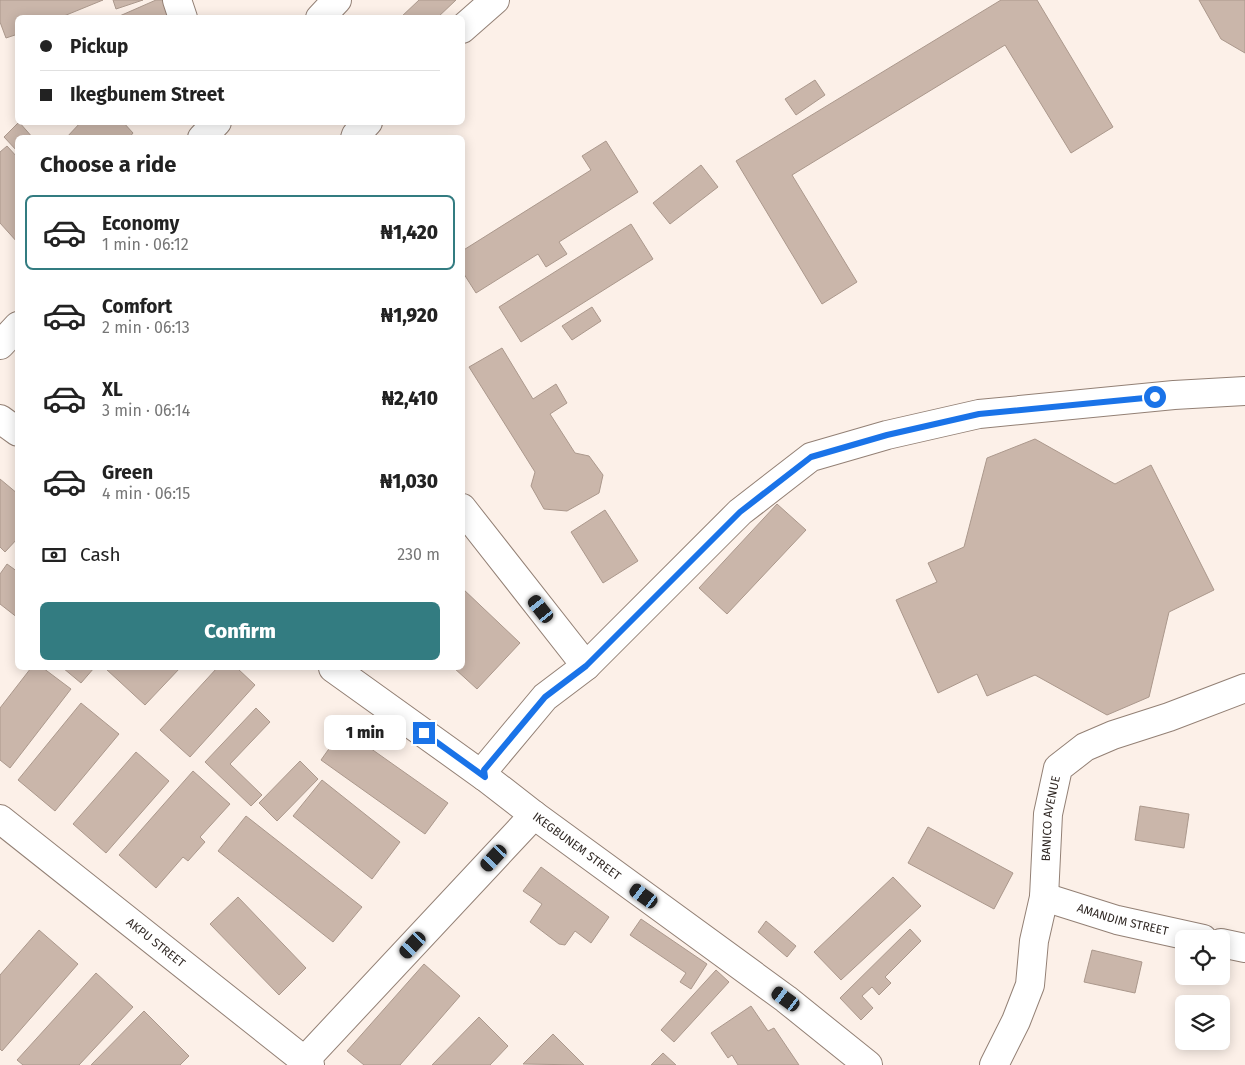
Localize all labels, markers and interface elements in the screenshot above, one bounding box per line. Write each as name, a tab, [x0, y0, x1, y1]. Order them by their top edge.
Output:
text: Pickup	[70, 35, 128, 58]
text: Ikegbunem Street	[70, 83, 225, 106]
text: Choose a ride	[40, 151, 176, 178]
icon: car	[42, 210, 87, 255]
text: Economy	[102, 212, 179, 235]
text: ₦1,420	[381, 221, 438, 244]
text: 1 min · 06:12	[102, 235, 189, 254]
icon: car	[42, 293, 87, 338]
text: Comfort	[102, 295, 172, 318]
text: ₦1,920	[381, 304, 438, 327]
text: 2 min · 06:13	[102, 318, 190, 337]
icon: car	[42, 376, 87, 421]
text: XL	[102, 378, 123, 401]
route start	[1144, 386, 1166, 408]
text: ₦2,410	[382, 387, 438, 410]
text: 3 min · 06:14	[102, 401, 190, 420]
icon: car	[42, 459, 87, 504]
text: Green	[102, 461, 153, 484]
text: ₦1,030	[380, 470, 438, 493]
text: 4 min · 06:15	[102, 484, 190, 503]
icon: cash	[40, 541, 68, 569]
text: Cash	[80, 543, 121, 566]
text: 230 m	[397, 545, 440, 564]
car	[525, 593, 556, 625]
button: Confirm	[40, 602, 440, 660]
callout: 1 min	[324, 716, 406, 750]
route end	[413, 722, 435, 744]
text: 1 min	[346, 723, 384, 742]
street label: BANICO AVENUE	[1039, 774, 1063, 862]
street label: IKEGBUNEM STREET	[530, 809, 624, 884]
car	[478, 842, 509, 874]
car	[627, 881, 660, 911]
street label: AMANDIM STREET	[1075, 901, 1170, 938]
street label: AKPU STREET	[124, 915, 189, 971]
car	[397, 929, 428, 961]
map controls	[1175, 930, 1230, 1050]
button: locate	[1175, 930, 1230, 985]
car	[769, 984, 802, 1014]
button: layers	[1175, 995, 1230, 1050]

